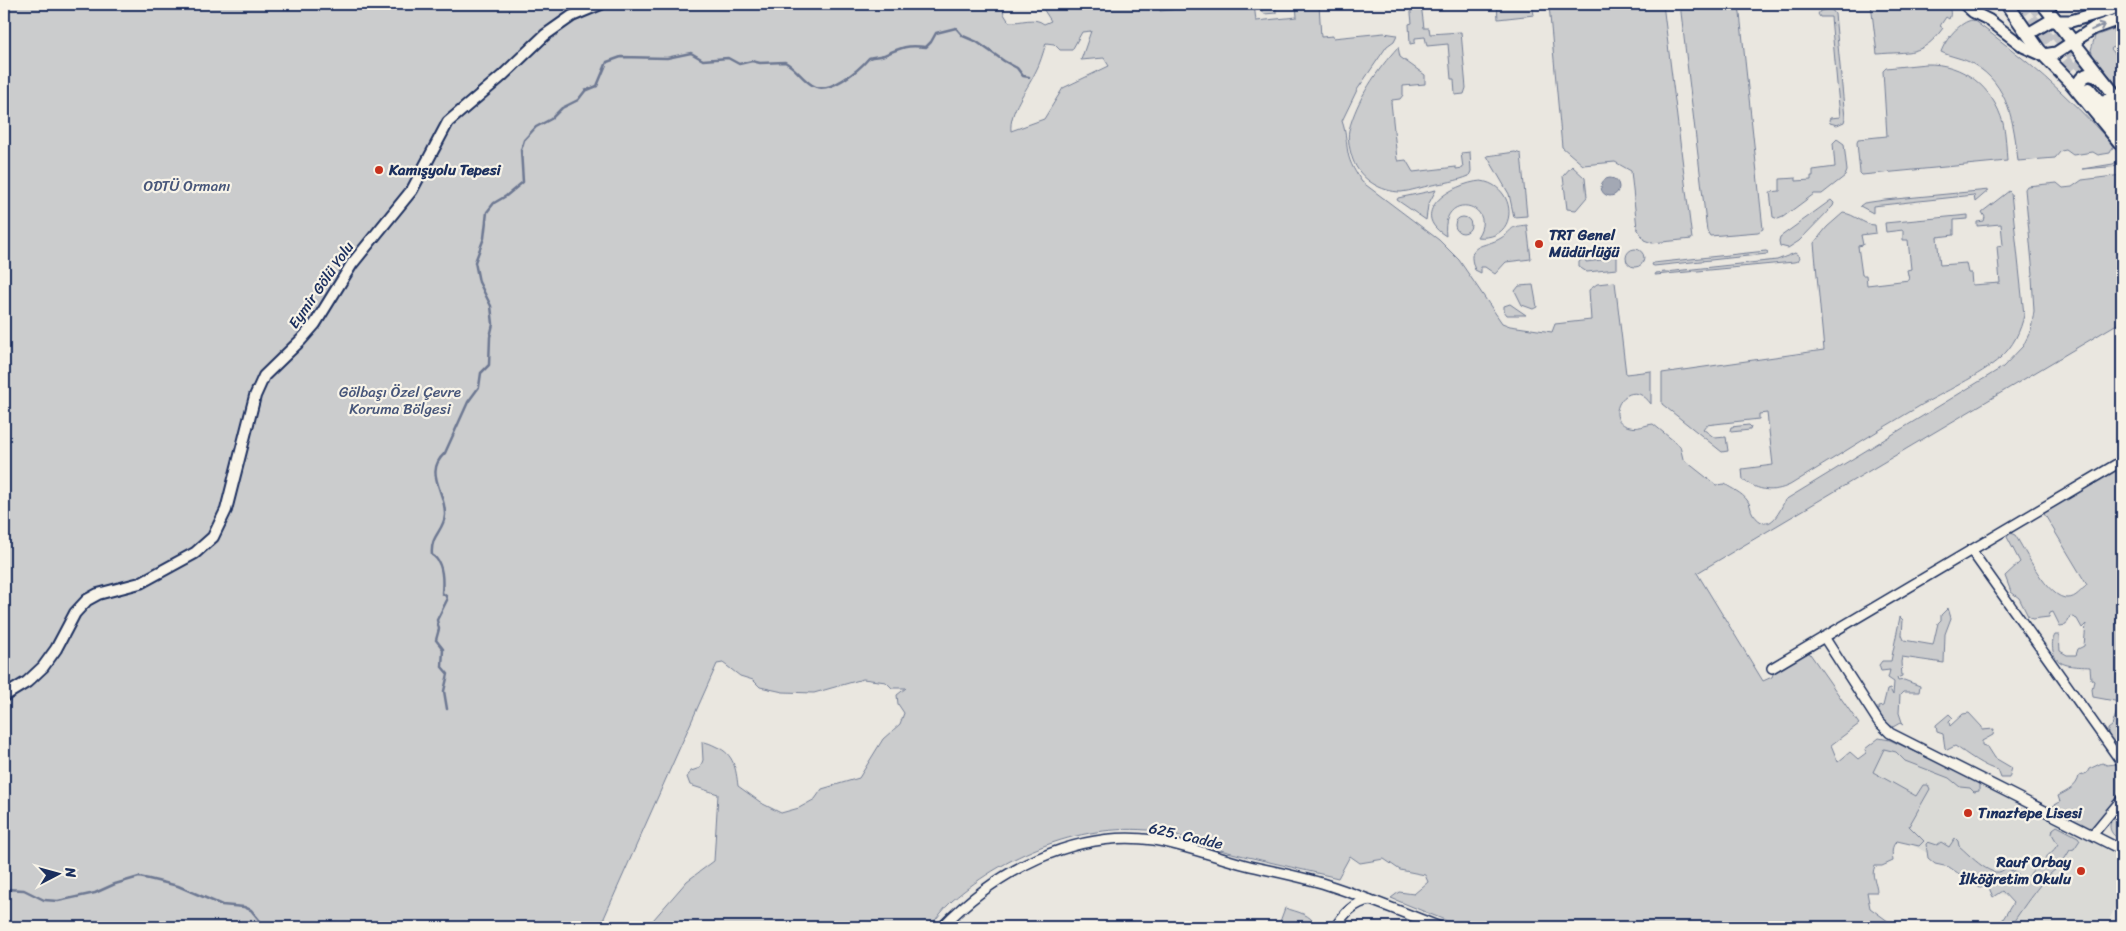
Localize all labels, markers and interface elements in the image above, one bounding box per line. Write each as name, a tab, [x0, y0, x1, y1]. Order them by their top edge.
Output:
one-way arrow	[2090, 22, 2105, 32]
place label: Kamışyolu Tepesi	[388, 157, 502, 183]
marker: Kamışyolu Tepesi	[373, 164, 385, 176]
park label: ODTÜ Ormanı	[144, 173, 230, 199]
place label: TRT Genel Müdürlüğü	[1548, 222, 1620, 265]
street label: Eymir Gölü Yolu	[281, 236, 361, 334]
marker: TRT Genel Müdürlüğü	[1533, 238, 1545, 250]
park label: Gölbaşı Özel Çevre Koruma Bölgesi	[339, 379, 461, 422]
place label: Tınaztepe Lisesi	[1978, 800, 2083, 826]
marker: Tınaztepe Lisesi	[1962, 807, 1974, 819]
street label: 625. Cadde	[1146, 815, 1226, 857]
north arrow	[32, 848, 82, 898]
place label: Rauf Orbay İlköğretim Okulu	[1959, 849, 2072, 892]
marker: Rauf Orbay İlköğretim Okulu	[2075, 865, 2087, 877]
text: N	[57, 866, 83, 879]

